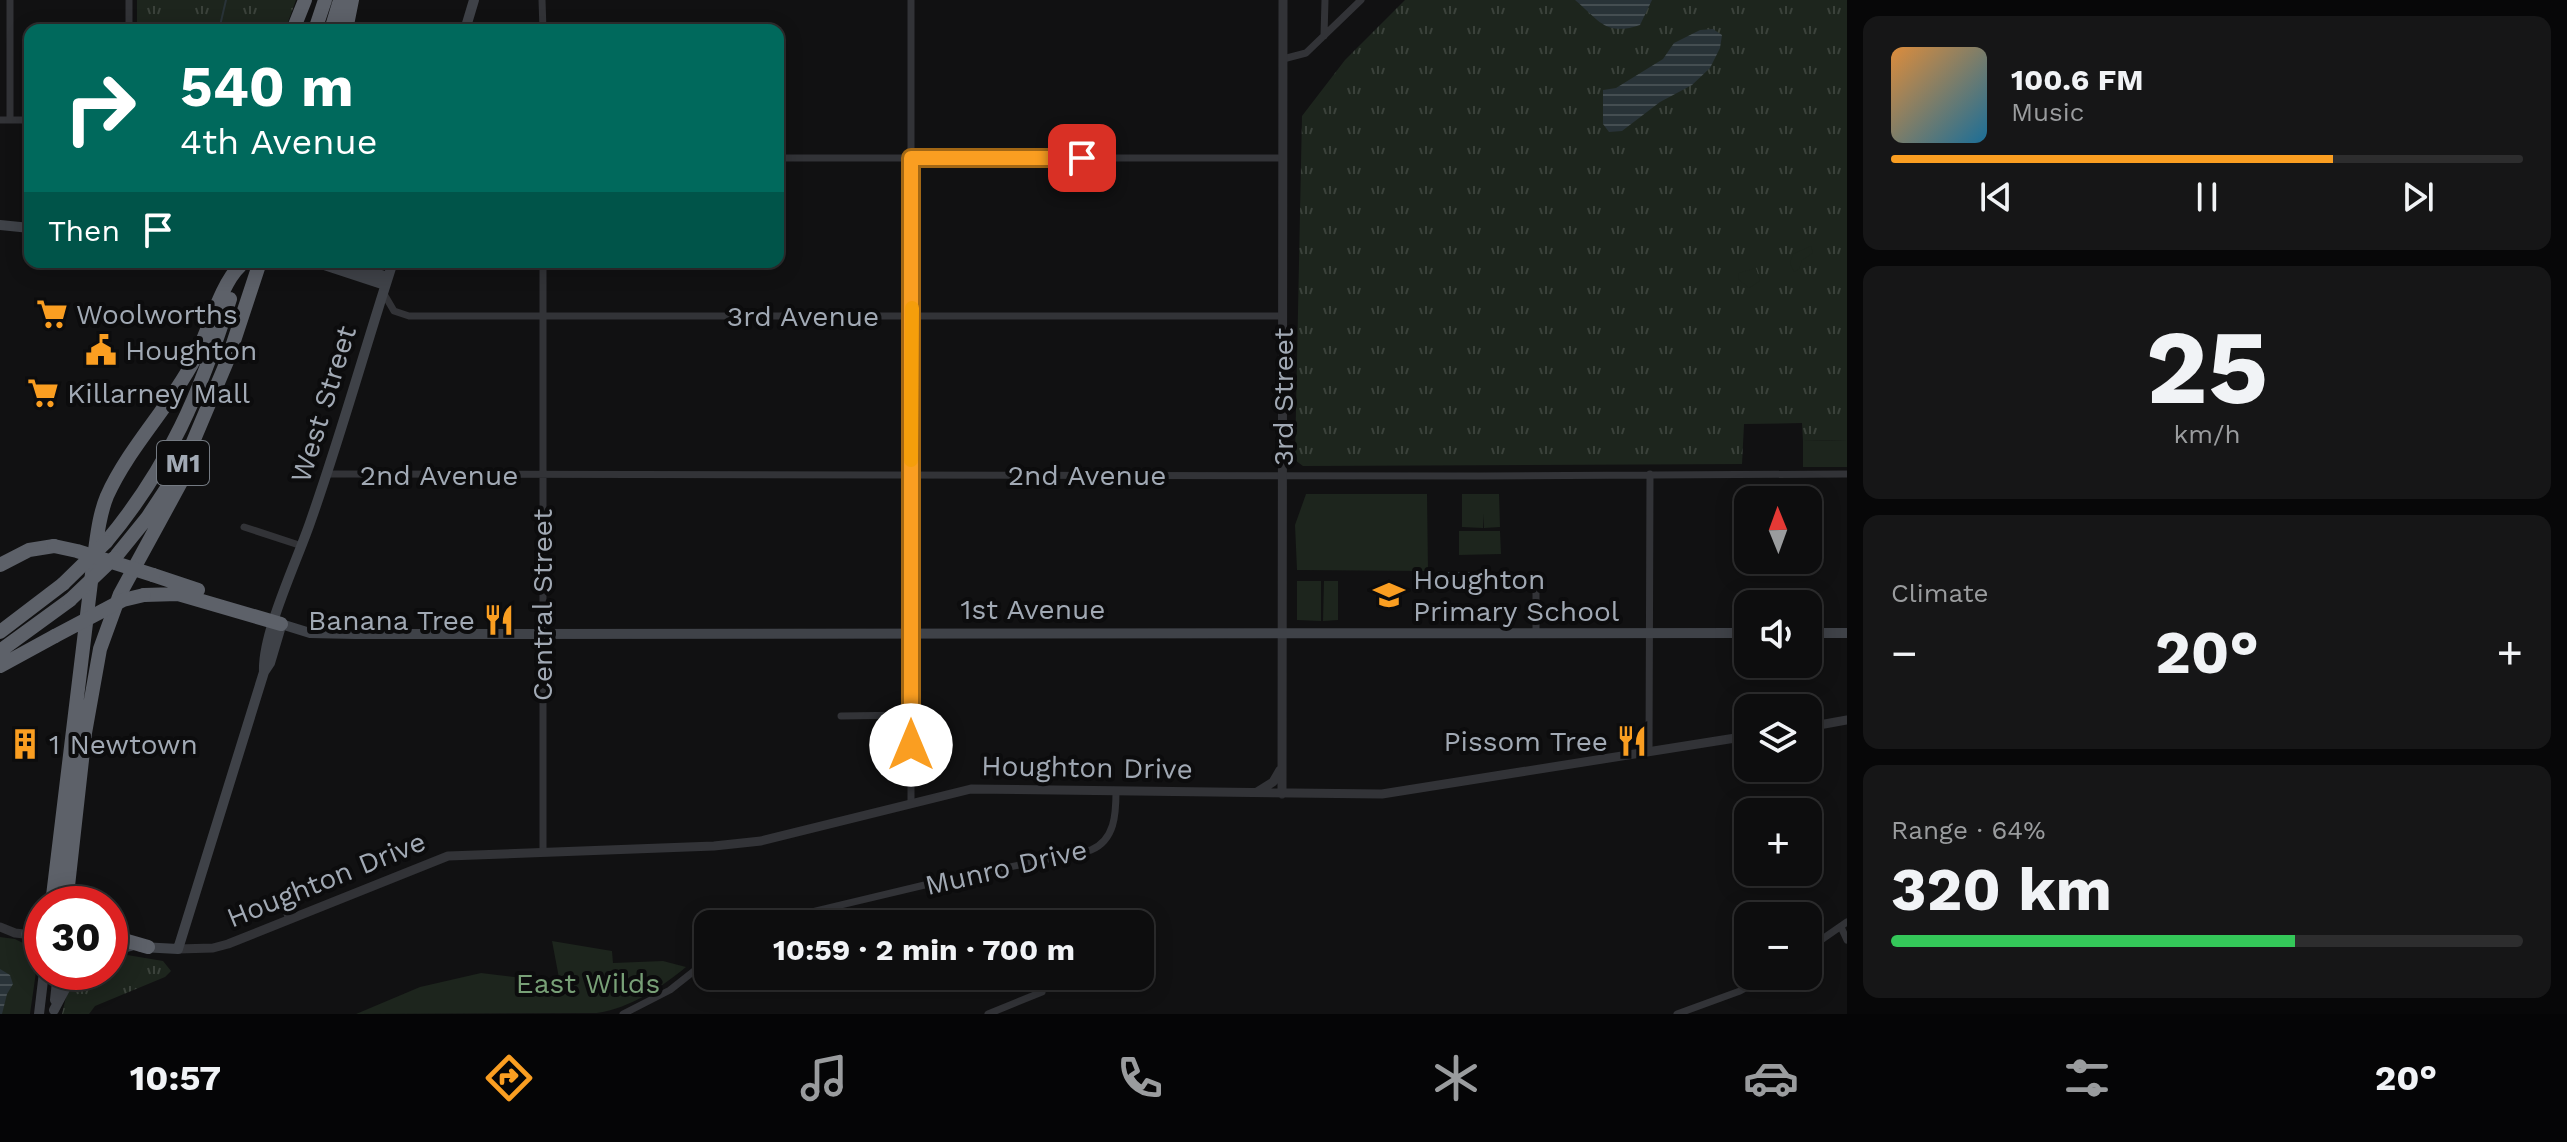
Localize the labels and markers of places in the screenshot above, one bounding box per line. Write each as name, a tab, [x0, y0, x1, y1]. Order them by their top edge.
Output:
pin	[1048, 124, 1116, 192]
supermarket icon: Woolworths	[35, 297, 69, 331]
place label: Woolworths	[76, 298, 238, 331]
public building icon: Houghton	[84, 333, 118, 367]
place label: Houghton	[125, 334, 257, 367]
supermarket icon: Killarney Mall	[26, 376, 60, 410]
place label: Killarney Mall	[67, 377, 250, 410]
place label: Houghton Primary School	[1413, 563, 1620, 628]
school or university icon: Houghton Primary School	[1372, 578, 1406, 612]
restaurant icon: Banana Tree	[482, 603, 516, 637]
place label: Banana Tree	[308, 604, 475, 637]
restaurant icon: Pissom Tree	[1615, 724, 1649, 758]
place label: Pissom Tree	[1443, 725, 1608, 758]
building icon: 1 Newtown	[8, 727, 42, 761]
place label: 1 Newtown	[49, 728, 198, 761]

